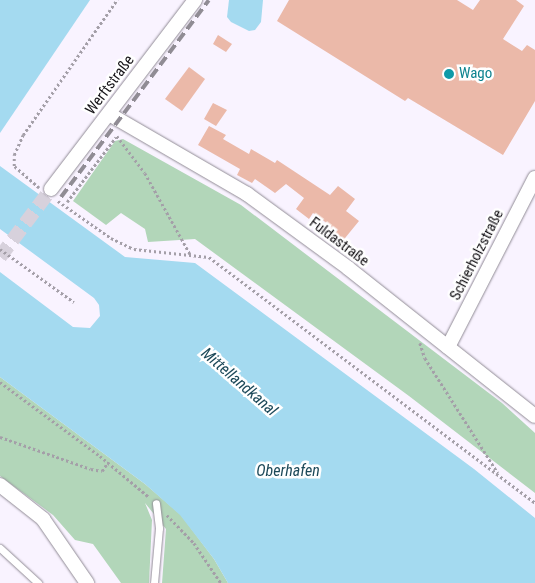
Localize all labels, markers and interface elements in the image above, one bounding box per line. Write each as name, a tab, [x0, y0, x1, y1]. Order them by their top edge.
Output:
street label: Werftstraße	[82, 52, 138, 118]
place label: Wago	[459, 65, 492, 83]
marker: Wago	[443, 68, 455, 80]
street label: Schierholzstraße	[446, 207, 508, 303]
street label: Fuldastraße	[306, 214, 372, 270]
water label: Mittellandkanal	[197, 344, 281, 420]
water label: Oberhafen	[256, 461, 320, 481]

